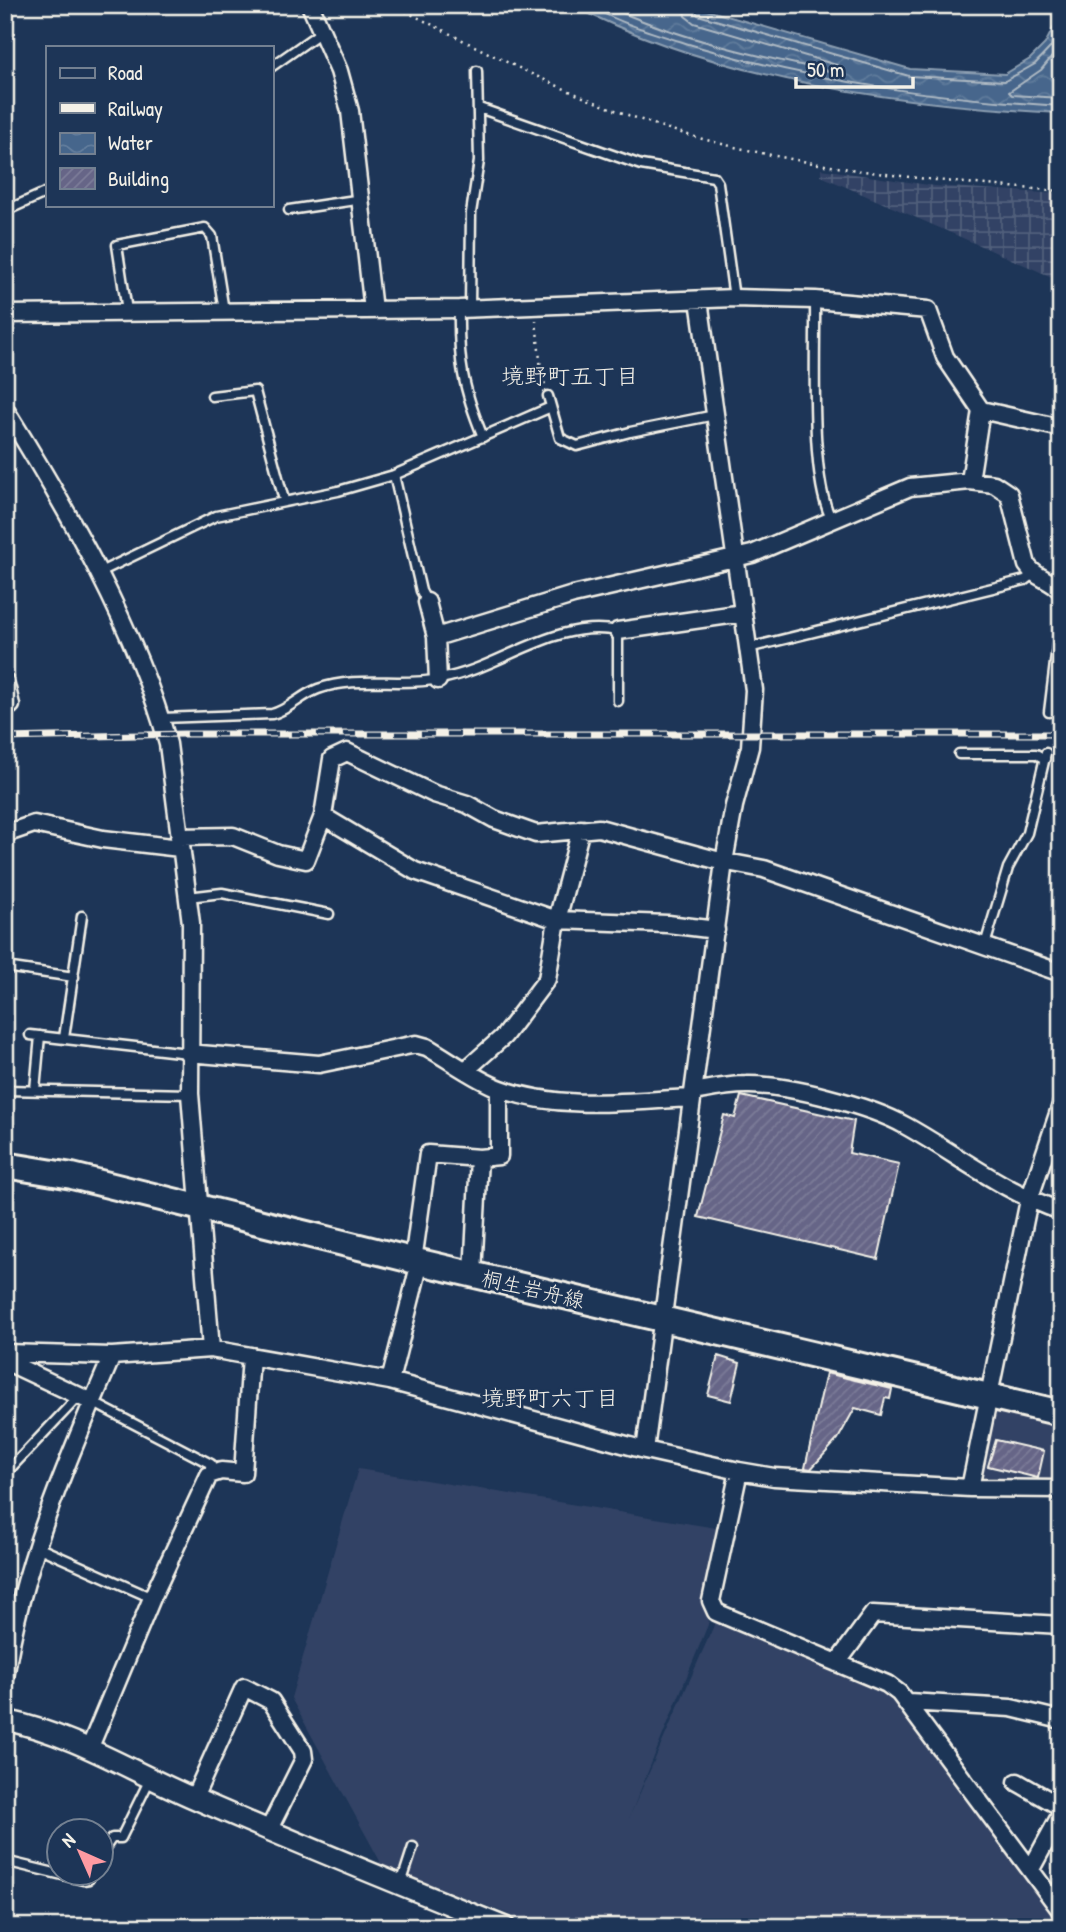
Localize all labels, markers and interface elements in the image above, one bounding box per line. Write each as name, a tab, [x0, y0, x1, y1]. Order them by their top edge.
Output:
legend	[46, 46, 273, 206]
scale bar	[796, 46, 914, 90]
text: 50 m	[807, 55, 844, 84]
text: Road	[108, 58, 142, 87]
text: Railway	[108, 94, 163, 123]
text: Water	[108, 128, 153, 157]
text: Building	[108, 164, 169, 193]
district label: 境野町五丁目	[501, 360, 639, 391]
street label: 桐生岩舟線	[479, 1263, 587, 1315]
district label: 境野町六丁目	[481, 1382, 619, 1413]
north arrow	[46, 1816, 116, 1886]
text: N	[55, 1827, 81, 1853]

